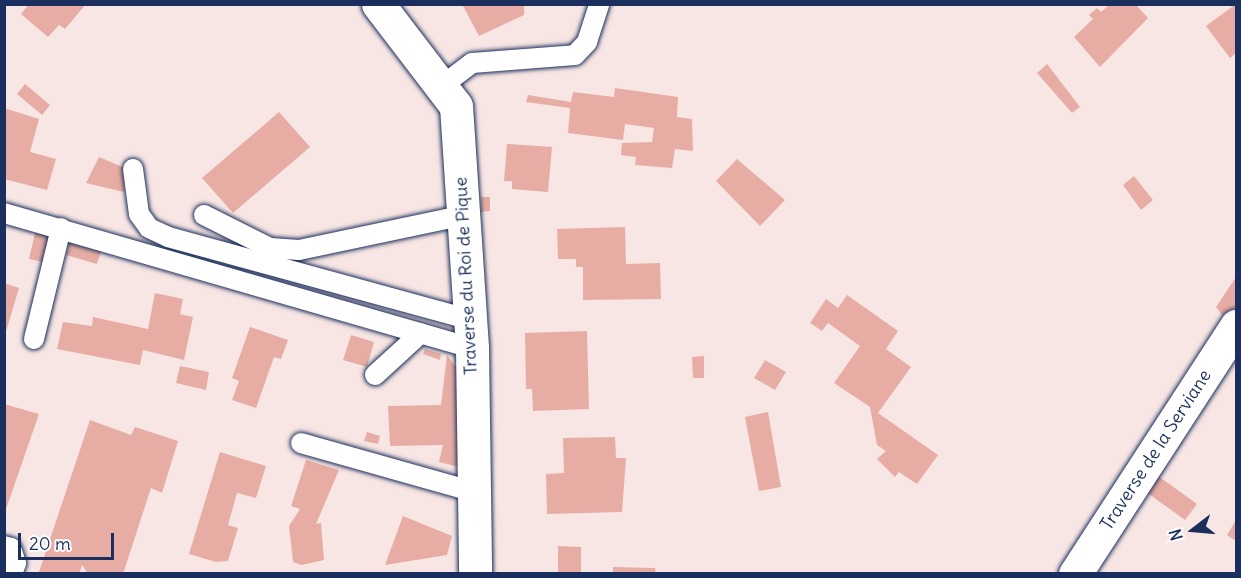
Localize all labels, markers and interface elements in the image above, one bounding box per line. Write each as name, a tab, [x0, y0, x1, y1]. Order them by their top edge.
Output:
street label: Traverse du Roi de Pique	[450, 177, 482, 375]
street label: Traverse de la Serviane	[1096, 366, 1216, 534]
north arrow	[1163, 500, 1223, 560]
scale bar	[21, 521, 117, 559]
text: N	[1165, 527, 1187, 543]
text: 20 m	[29, 532, 71, 555]

